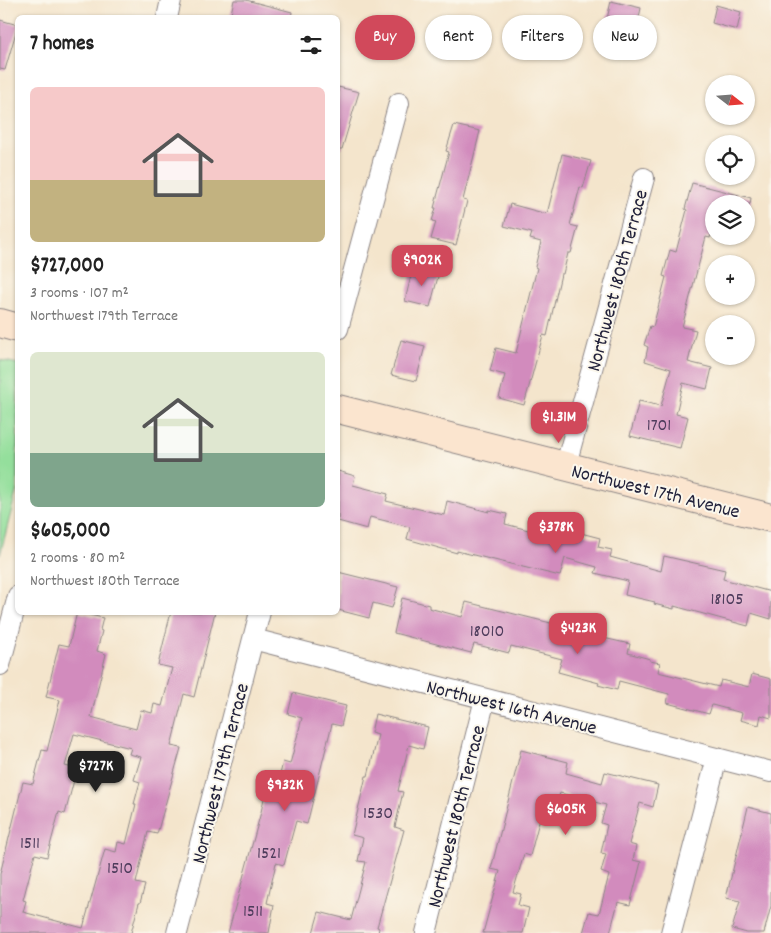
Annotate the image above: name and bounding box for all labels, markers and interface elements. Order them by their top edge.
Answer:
chip: Buy [355,15,415,60]
chip: Rent [425,15,492,60]
chip: Filters [502,15,583,60]
chip: New [593,15,657,60]
text: 7 homes [30,30,94,60]
icon: filters [297,31,325,59]
north arrow [705,75,755,125]
map controls [705,75,755,365]
icon: home [133,120,223,210]
button: locate [705,135,755,185]
street label: Northwest 180th Terrace [581,187,657,375]
button: layers [705,195,755,245]
pin: $902K [387,244,457,287]
text: $902K [403,249,441,272]
text: $727,000 [30,252,104,282]
button: + [705,255,755,305]
text: 3 rooms · 107 m² [30,282,129,305]
text: Northwest 179th Terrace [30,305,178,328]
button: − [705,315,755,365]
icon: home [133,385,223,475]
pin: $1.31M [518,402,600,444]
text: $1.31M [542,406,576,429]
house number: 1701 [647,414,671,439]
street label: Northwest 17th Avenue [568,458,743,527]
pin: $378K [521,512,591,554]
text: $378K [538,516,574,539]
text: $605,000 [30,517,110,547]
text: 2 rooms · 80 m² [30,547,125,570]
text: Northwest 180th Terrace [30,570,180,593]
house number: 18105 [710,588,744,613]
pin: $423K [543,612,613,655]
text: $423K [560,617,596,640]
house number: 18010 [470,620,504,645]
street label: Northwest 16th Avenue [423,674,600,744]
street label: Northwest 179th Terrace [186,680,258,867]
street label: Northwest 180th Terrace [422,722,494,911]
pin: $727K [61,750,131,793]
text: $727K [79,755,113,778]
pin: $932K [250,770,320,812]
text: $932K [267,774,303,797]
pin: $605K [531,794,601,836]
text: $605K [546,798,586,821]
house number: 1530 [363,802,393,827]
house number: 1511 [20,832,40,857]
house number: 1521 [257,842,281,867]
house number: 1510 [107,857,133,882]
house number: 1511 [243,900,263,925]

